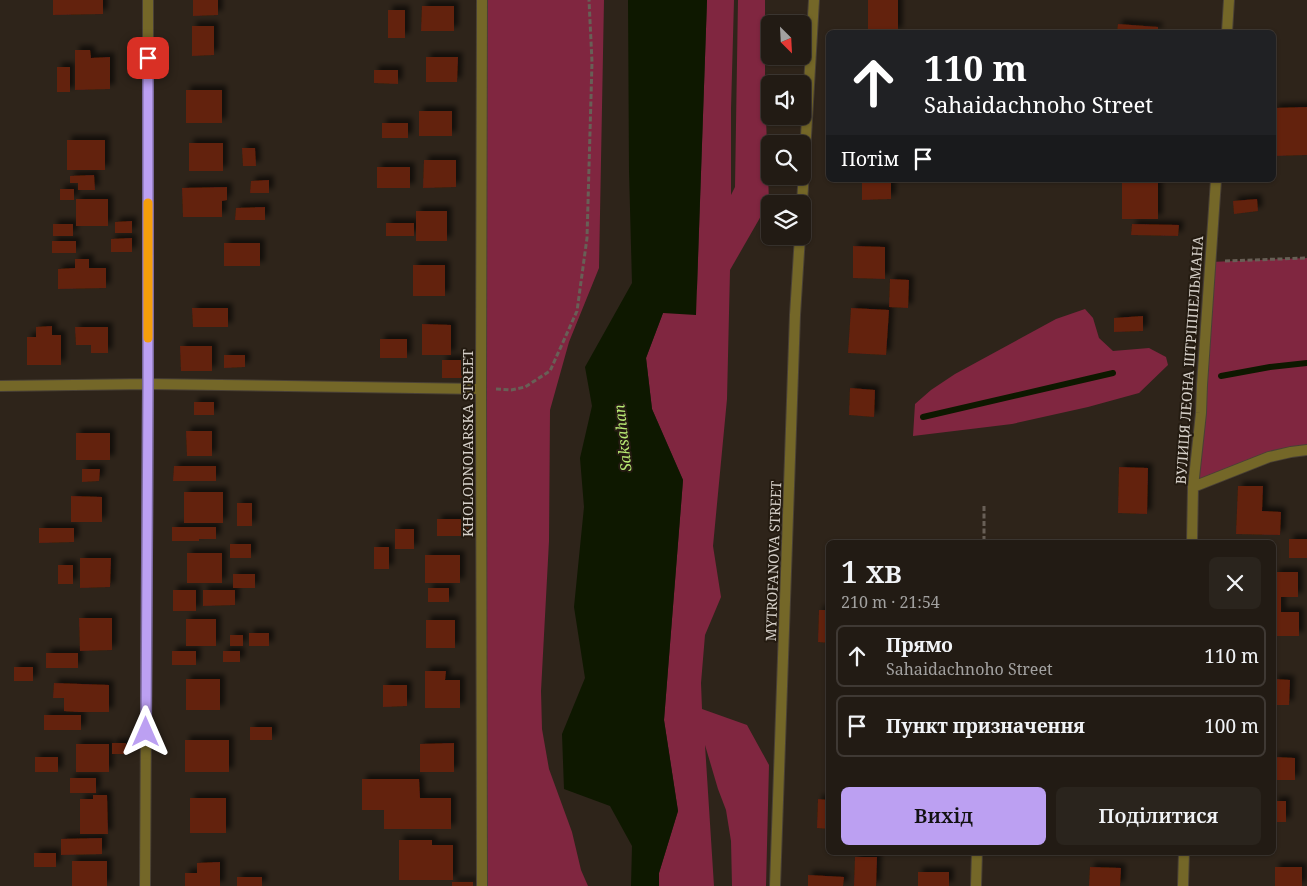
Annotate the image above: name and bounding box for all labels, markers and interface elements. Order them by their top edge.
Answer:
north arrow [761,15,811,65]
map controls [761,15,811,245]
pin [127,37,169,79]
icon: arrive [134,44,162,72]
text: 110 m [924,44,1027,91]
icon: ahead [841,50,906,115]
button: sound [761,75,811,125]
text: Sahaidachnoho Street [924,89,1153,119]
button: search [761,135,811,185]
icon: arrive [909,145,937,173]
text: Потім [841,146,899,172]
button: layers [761,195,811,245]
street label: ВУЛИЦЯ ЛЕОНА ШТРІППЕЛЬМАНА [1171,235,1207,485]
street label: KHOLODNOIARSKA STREET [458,349,477,537]
water label: Saksahan [609,403,635,473]
street label: MYTROFANOVA STREET [761,480,785,642]
text: 1 хв [841,551,902,592]
button: close [1209,557,1261,609]
text: 210 m · 21:54 [841,591,940,613]
text: Прямо [886,632,953,658]
icon: ahead [843,642,871,670]
text: 110 m [1204,643,1259,669]
text: Sahaidachnoho Street [886,658,1053,680]
position arrow [119,705,171,757]
icon: arrive [843,712,871,740]
text: Пункт призначення [886,713,1085,739]
text: 100 m [1204,713,1259,739]
button: Вихід [841,787,1046,845]
button: Поділитися [1056,787,1261,845]

